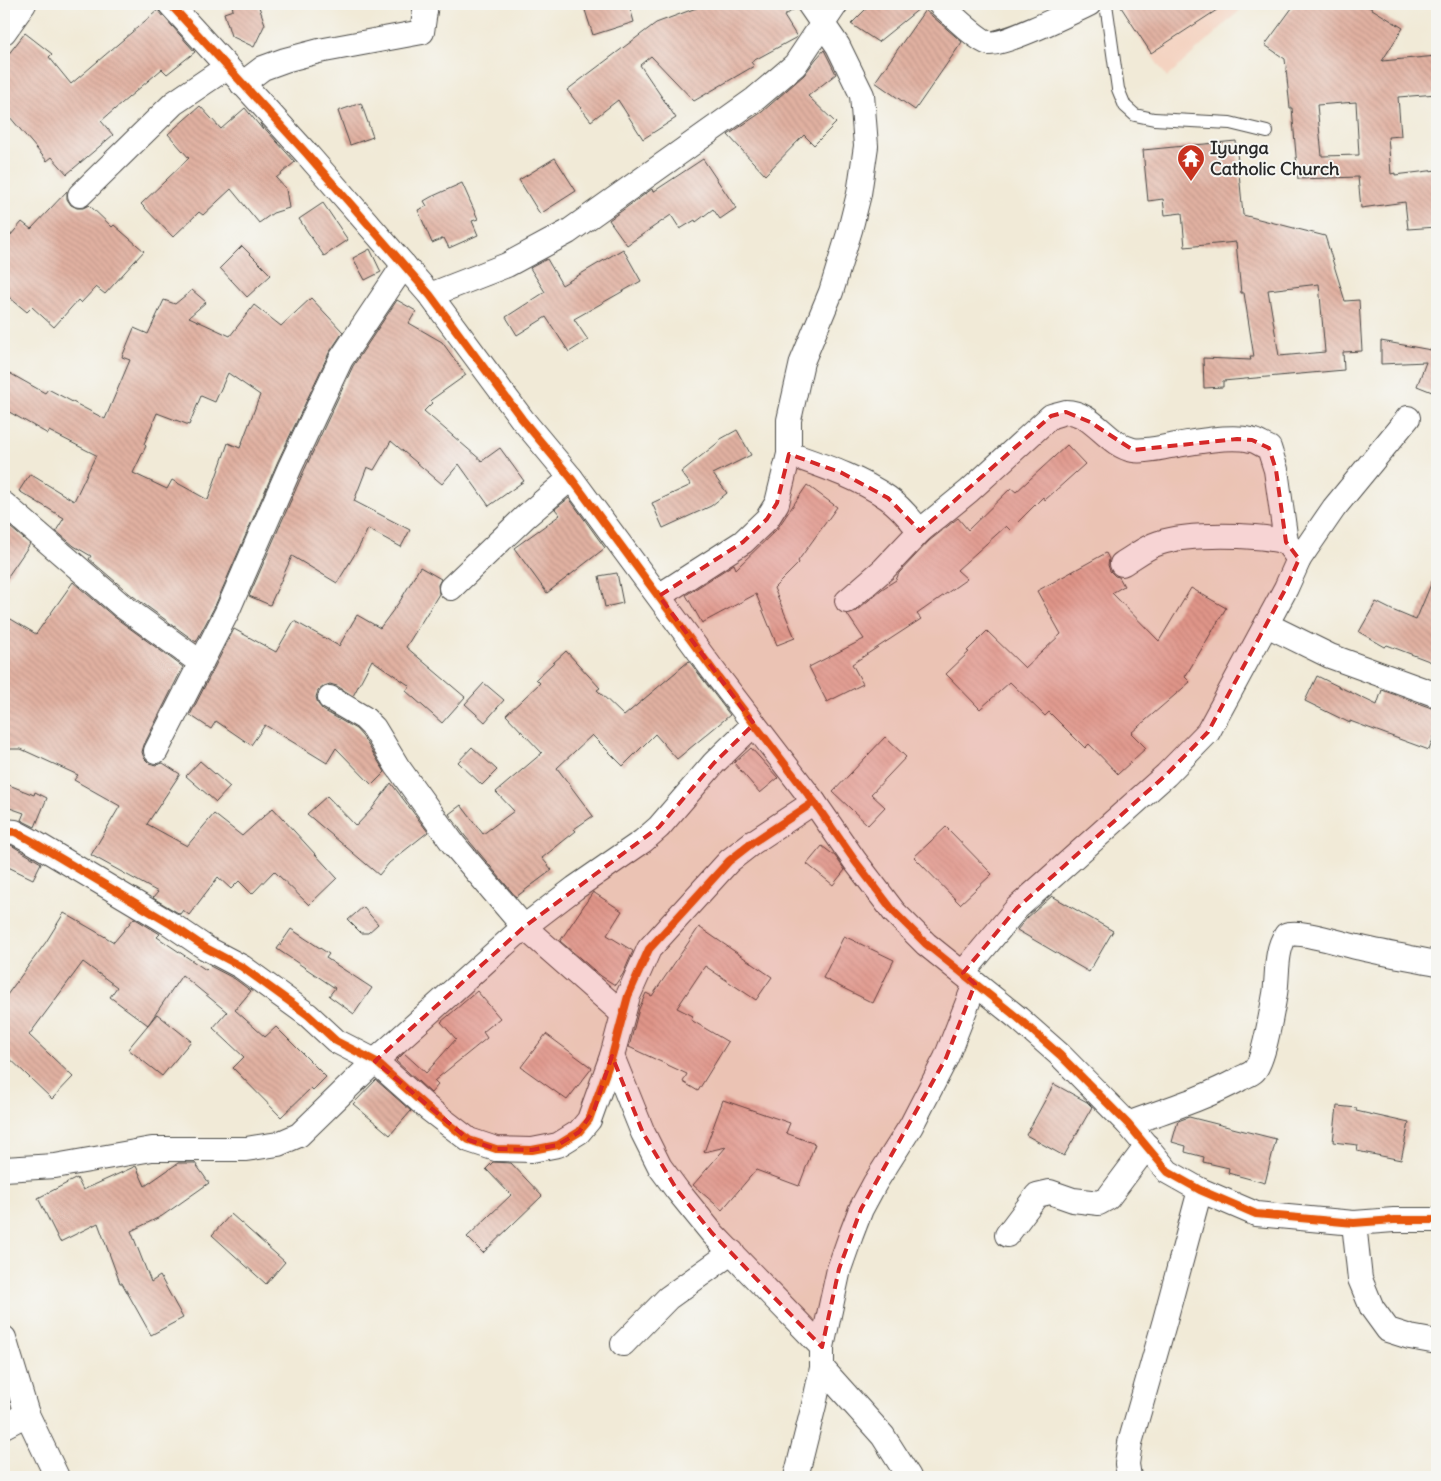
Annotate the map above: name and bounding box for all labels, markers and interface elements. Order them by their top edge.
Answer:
place label: Iyunga Catholic Church [1210,136,1340,180]
temple icon: Iyunga Catholic Church [1176,143,1206,182]

